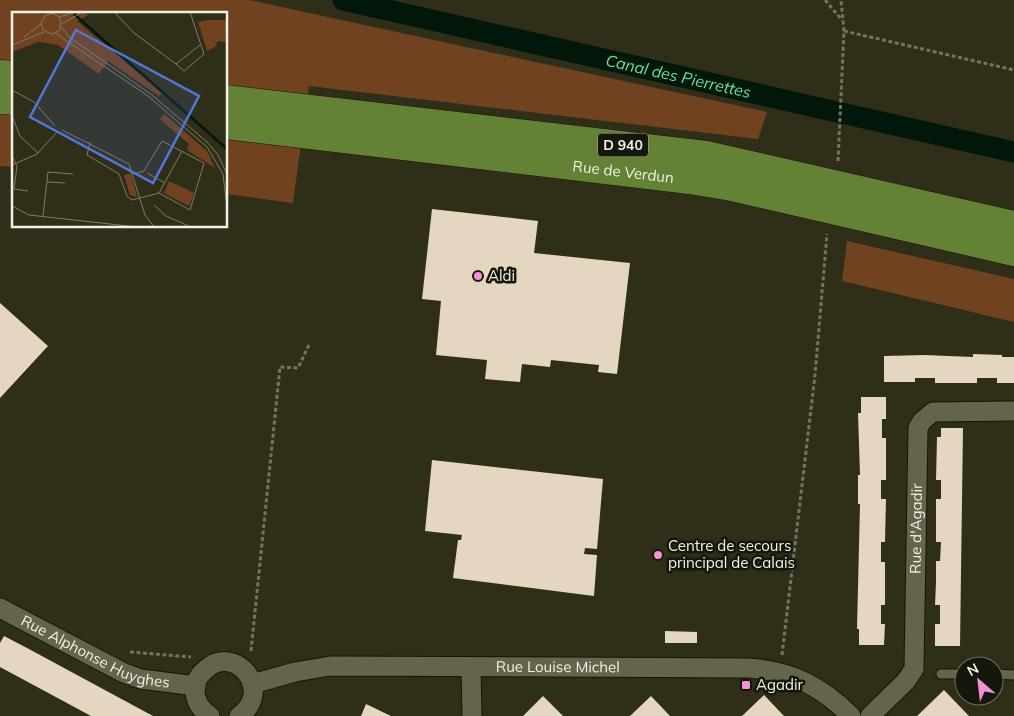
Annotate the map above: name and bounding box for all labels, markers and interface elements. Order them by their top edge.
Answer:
inset map [12,12,228,228]
water label: Canal des Pierrettes [604,50,753,102]
road number: D 940 [598,134,648,156]
street label: Rue de Verdun [572,156,675,187]
place label: Aldi [488,266,515,285]
marker: Aldi [472,270,484,282]
street label: Rue d'Agadir [906,483,926,574]
place label: Centre de secours principal de Calais [668,536,795,572]
marker: Centre de secours principal de Calais [652,549,664,561]
street label: Rue Alphonse Huyghes [18,611,171,692]
north arrow [954,656,1004,706]
street label: Rue Louise Michel [496,657,620,676]
text: N [964,659,982,680]
place label: Agadir [756,675,804,694]
marker: Agadir [740,679,752,691]

